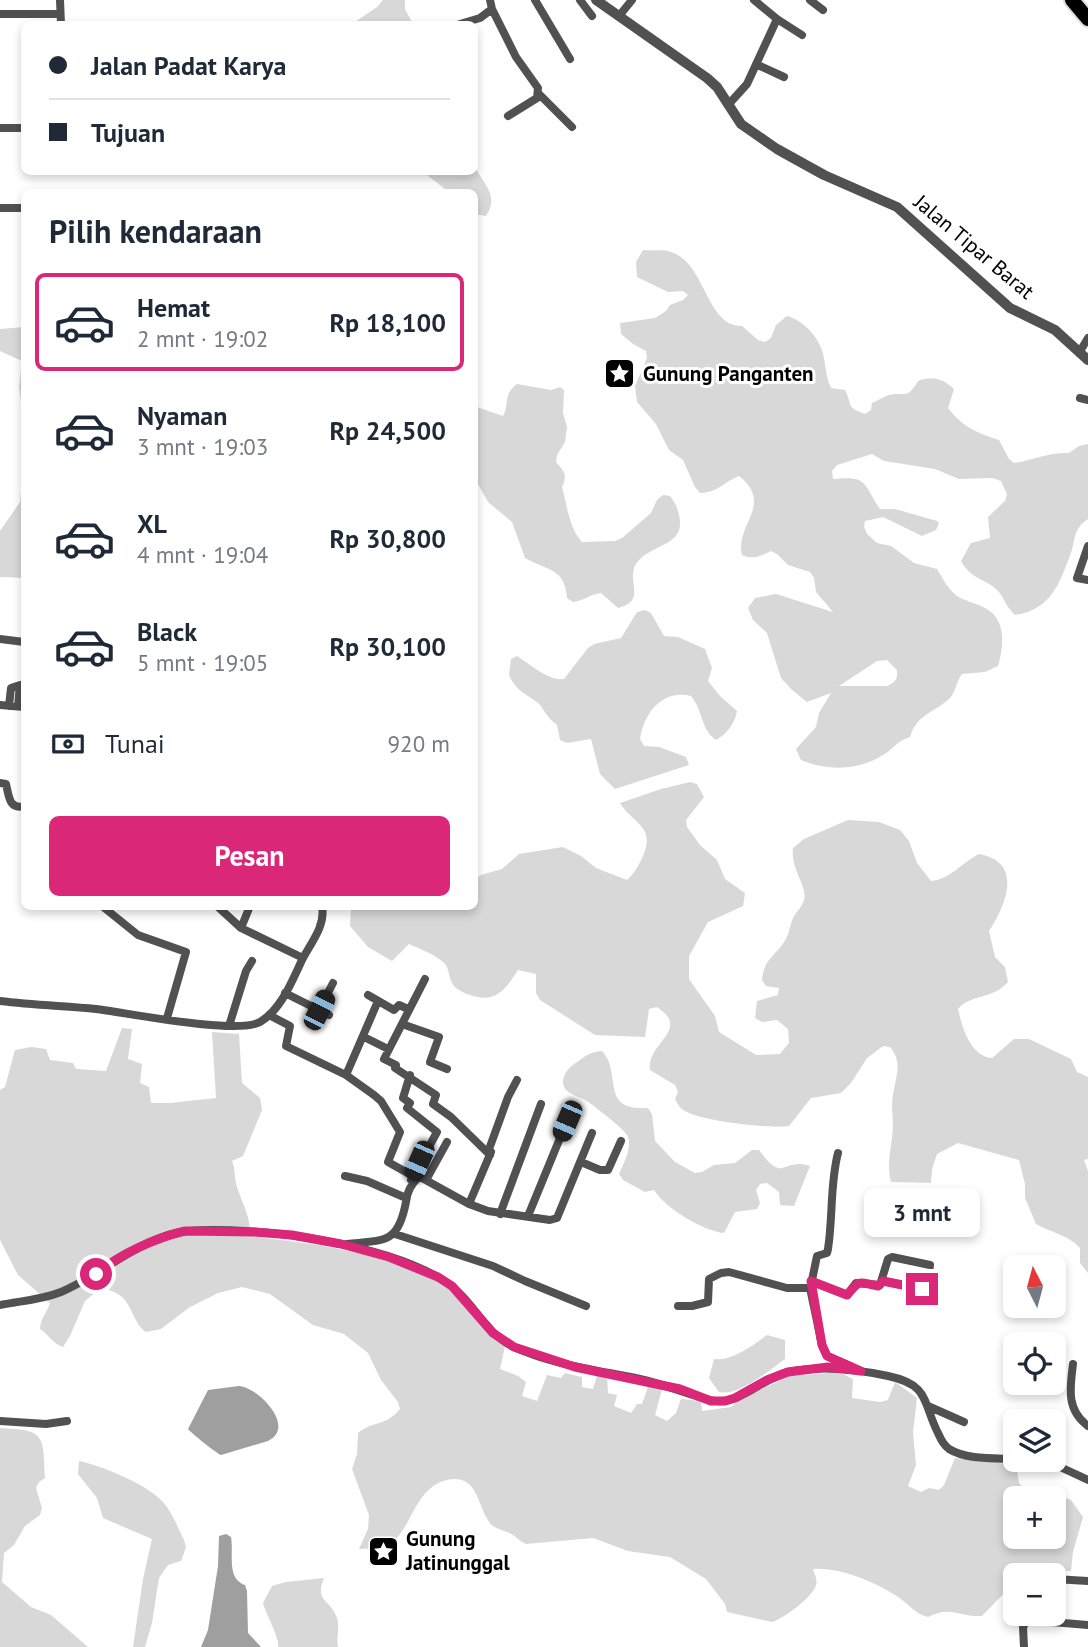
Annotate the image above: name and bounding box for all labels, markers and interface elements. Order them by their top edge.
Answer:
text: Jalan Padat Karya [91,49,286,82]
text: Tujuan [91,116,165,149]
street label: Jalan Tipar Barat [908,188,1040,305]
text: Pilih kendaraan [49,210,262,252]
icon: car [53,291,116,354]
text: Hemat [137,291,210,324]
text: Rp 18,100 [329,306,446,339]
text: 2 mnt · 19:02 [137,324,268,353]
place icon: Gunung Panganten [603,357,637,391]
place label: Gunung Panganten [643,360,814,387]
icon: car [53,399,116,462]
text: Nyaman [137,399,227,432]
text: Rp 24,500 [329,414,446,447]
text: 3 mnt · 19:03 [137,432,268,461]
icon: car [53,507,116,570]
text: XL [137,507,167,540]
text: Rp 30,800 [329,522,446,555]
text: 4 mnt · 19:04 [137,540,268,569]
icon: car [53,615,116,678]
text: Black [137,615,197,648]
text: Rp 30,100 [329,630,446,663]
text: 5 mnt · 19:05 [137,648,268,677]
icon: cash [49,725,87,763]
text: Tunai [105,727,165,760]
text: 920 m [388,729,450,758]
button: Pesan [49,816,450,896]
car [301,987,338,1033]
car [550,1098,585,1144]
car [401,1138,438,1184]
callout: 3 mnt [864,1188,980,1236]
text: 3 mnt [893,1198,951,1227]
north arrow [1003,1255,1066,1318]
map controls [1003,1255,1066,1626]
route start [80,1258,112,1290]
route end [906,1273,938,1305]
button: locate [1003,1332,1066,1395]
button: layers [1003,1409,1066,1472]
button: + [1003,1486,1066,1549]
place label: Gunung Jatinunggal [405,1525,511,1576]
place icon: Gunung Jatinunggal [366,1534,400,1568]
button: − [1003,1563,1066,1626]

